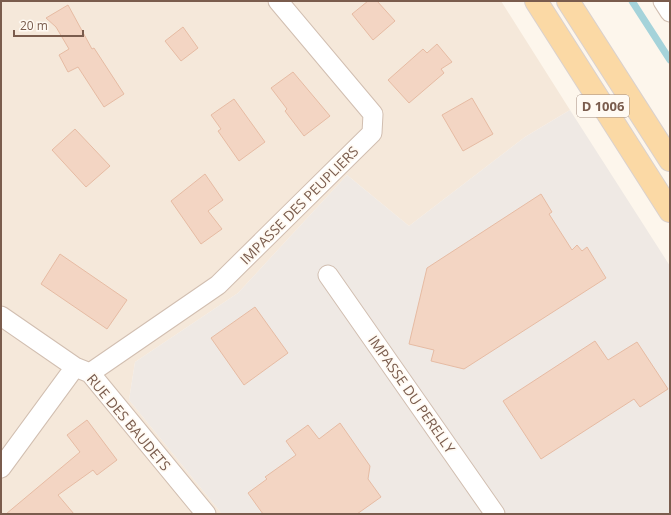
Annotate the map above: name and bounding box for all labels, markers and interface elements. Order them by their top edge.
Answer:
scale bar [14,12,83,38]
text: 20 m [20,17,48,34]
road number: D 1006 [577,95,629,117]
street label: IMPASSE DES PEUPLIERS [236,142,362,268]
street label: IMPASSE DU PERELLY [364,331,460,457]
street label: RUE DES BAUDETS [83,370,175,474]

